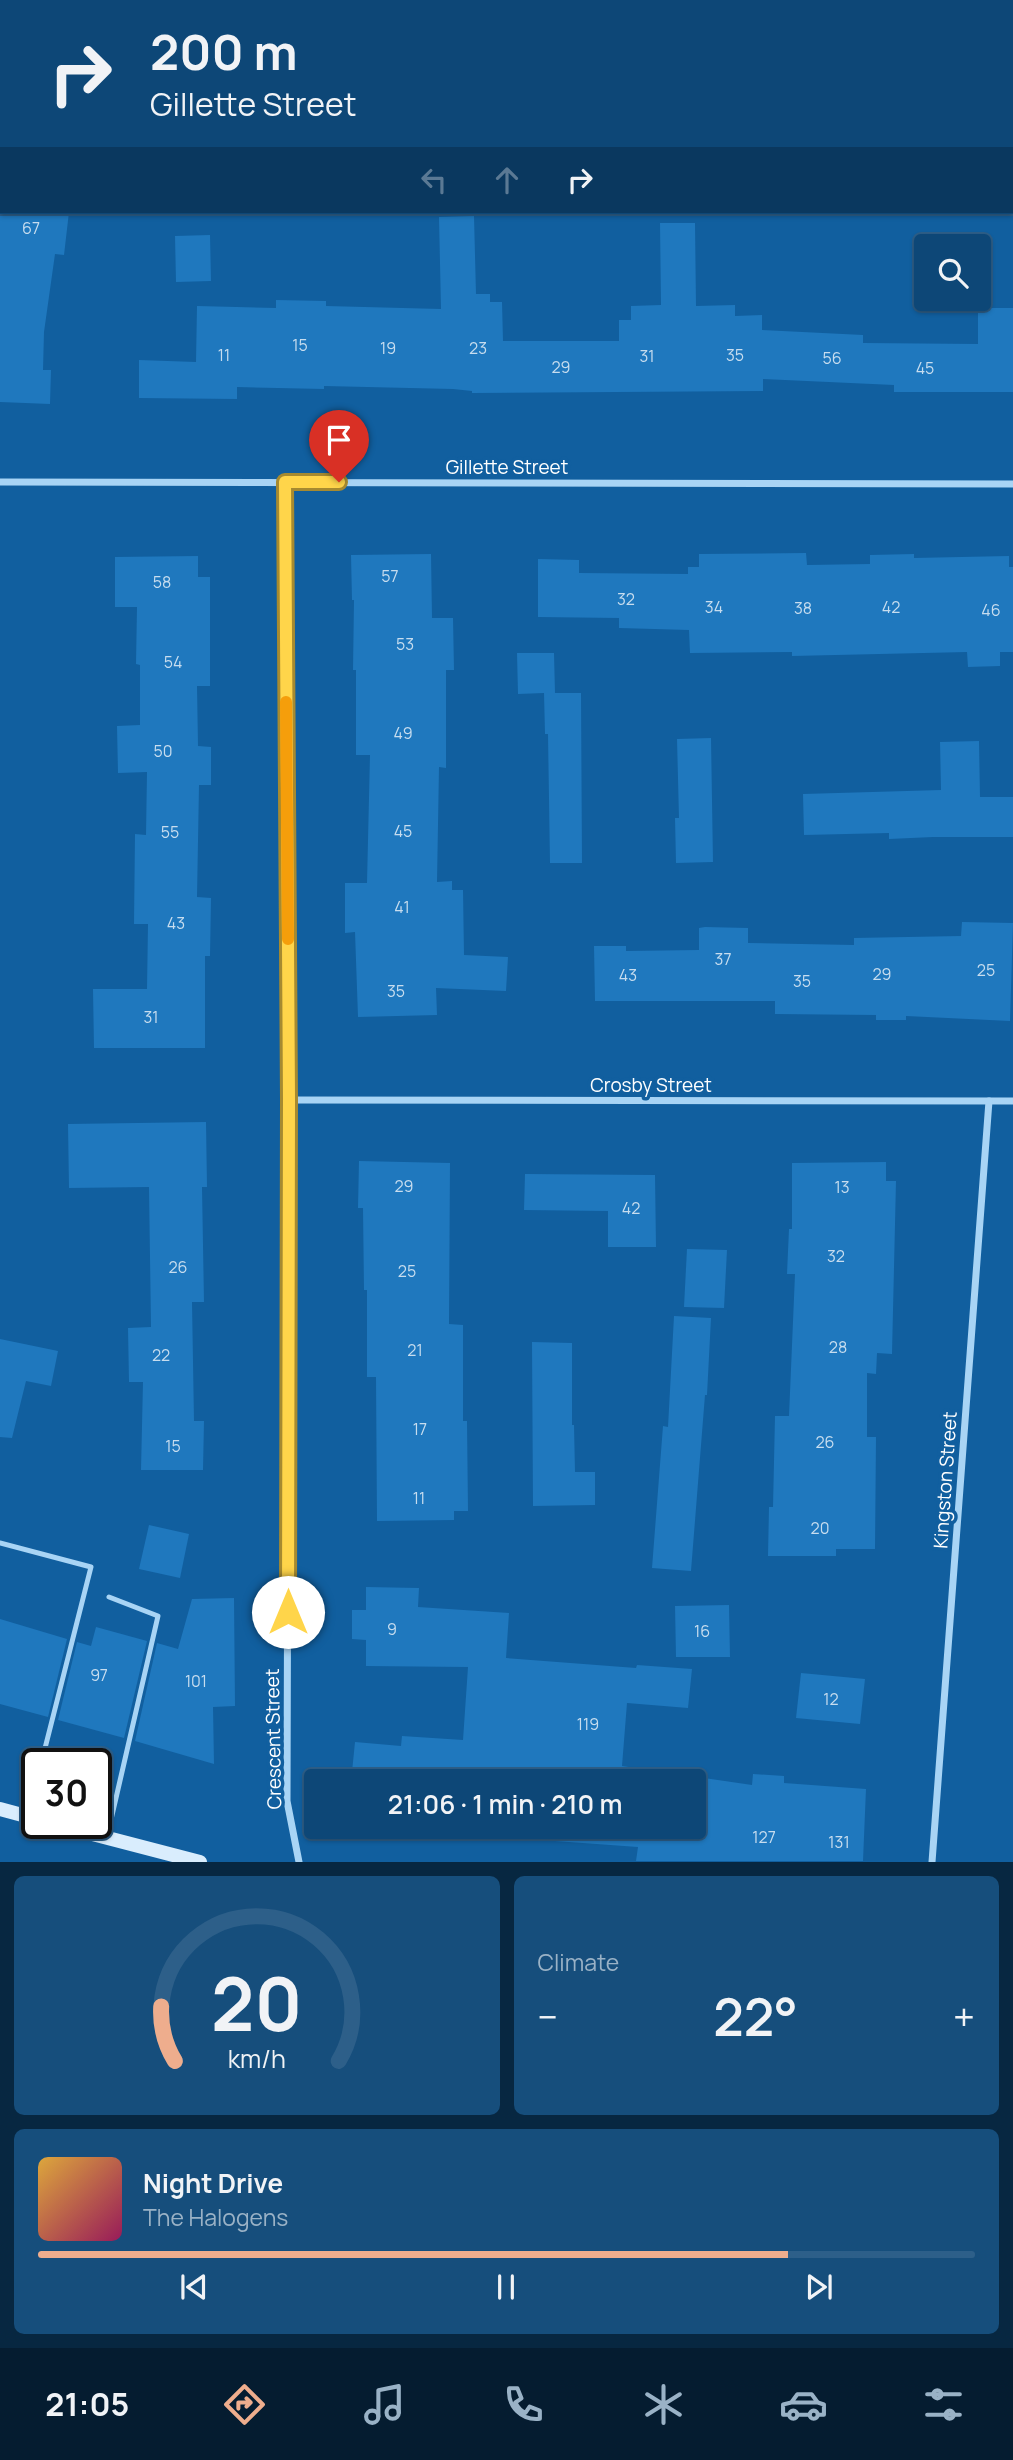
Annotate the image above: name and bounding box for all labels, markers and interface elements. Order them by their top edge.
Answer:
text: 200 m [150,18,298,85]
icon: right [35,28,126,119]
text: Gillette Street [150,82,357,126]
icon: left [415,161,453,199]
icon: ahead [488,161,526,199]
icon: right [561,161,599,199]
house number: 67 [22,217,40,239]
map controls [914,234,991,311]
button: search [914,234,991,311]
house number: 15 [292,334,308,356]
house number: 19 [380,337,396,359]
house number: 23 [469,337,487,359]
house number: 11 [218,344,230,366]
house number: 35 [726,344,744,366]
house number: 31 [639,345,655,367]
house number: 56 [822,347,842,369]
house number: 29 [551,356,571,378]
house number: 45 [916,357,934,379]
pin [309,410,369,482]
icon: arrive [320,421,358,459]
street label: Gillette Street [446,454,568,480]
house number: 57 [381,565,399,587]
house number: 58 [153,571,171,593]
house number: 32 [617,588,635,610]
house number: 34 [705,596,723,618]
house number: 42 [882,596,900,618]
house number: 38 [794,597,812,619]
house number: 46 [981,599,1001,621]
house number: 53 [396,633,414,655]
house number: 54 [164,651,182,673]
house number: 49 [393,722,413,744]
house number: 50 [154,740,173,762]
house number: 45 [394,820,412,842]
house number: 55 [161,821,179,843]
house number: 41 [394,896,410,918]
house number: 43 [167,912,185,934]
house number: 37 [715,948,731,970]
house number: 25 [977,959,995,981]
house number: 29 [872,963,892,985]
house number: 43 [619,964,637,986]
house number: 35 [793,970,811,992]
house number: 35 [387,980,405,1002]
house number: 31 [143,1006,159,1028]
street label: Crosby Street [590,1072,712,1098]
house number: 29 [394,1175,414,1197]
house number: 13 [834,1176,850,1198]
house number: 42 [622,1197,640,1219]
house number: 32 [827,1245,845,1267]
house number: 26 [168,1256,188,1278]
house number: 25 [398,1260,416,1282]
house number: 28 [829,1336,847,1358]
house number: 21 [407,1339,423,1361]
house number: 22 [152,1344,170,1366]
street label: Kingston Street [927,1410,963,1550]
house number: 17 [413,1418,427,1440]
house number: 26 [815,1431,835,1453]
house number: 15 [165,1435,181,1457]
house number: 11 [413,1487,425,1509]
house number: 20 [811,1517,829,1539]
position arrow [251,1575,325,1649]
house number: 9 [387,1618,397,1640]
house number: 16 [694,1620,710,1642]
house number: 97 [90,1664,108,1686]
street label: Crescent Street [259,1668,287,1810]
house number: 101 [185,1670,207,1692]
house number: 12 [823,1688,839,1710]
house number: 119 [577,1713,599,1735]
speed limit sign: 30 [21,1748,112,1839]
text: 21:06 · 1 min · 210 m [388,1786,622,1822]
house number: 127 [752,1826,776,1848]
house number: 131 [828,1831,850,1853]
text: Climate [538,1946,619,1978]
text: 20 [211,1954,302,2054]
text: 22° [713,1981,798,2052]
text: − [538,1990,558,2042]
text: + [953,1990,975,2042]
text: km/h [228,2041,286,2076]
text: Night Drive [143,2165,283,2201]
text: The Halogens [143,2201,288,2233]
icon: previous [175,2268,213,2306]
icon: pause [487,2268,525,2306]
icon: next [800,2268,838,2306]
icon: directions [220,2380,269,2429]
icon: music [360,2380,409,2429]
icon: phone [499,2380,548,2429]
icon: climate [639,2380,688,2429]
icon: car [779,2380,828,2429]
icon: filters [919,2380,968,2429]
text: 21:05 [45,2382,129,2426]

